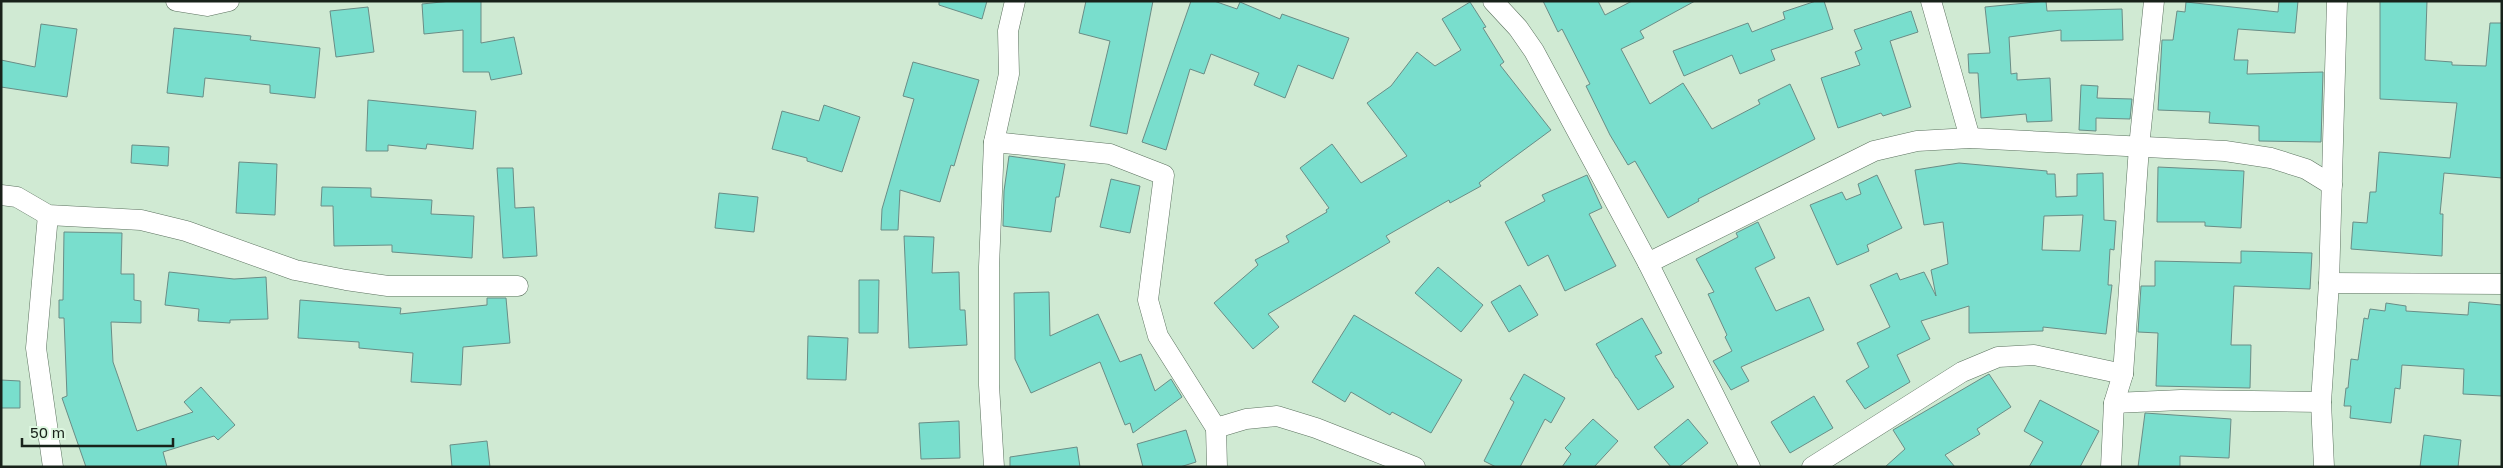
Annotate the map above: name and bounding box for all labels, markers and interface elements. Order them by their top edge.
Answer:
scale bar [22,416,174,448]
text: 50 m [30,423,65,441]

